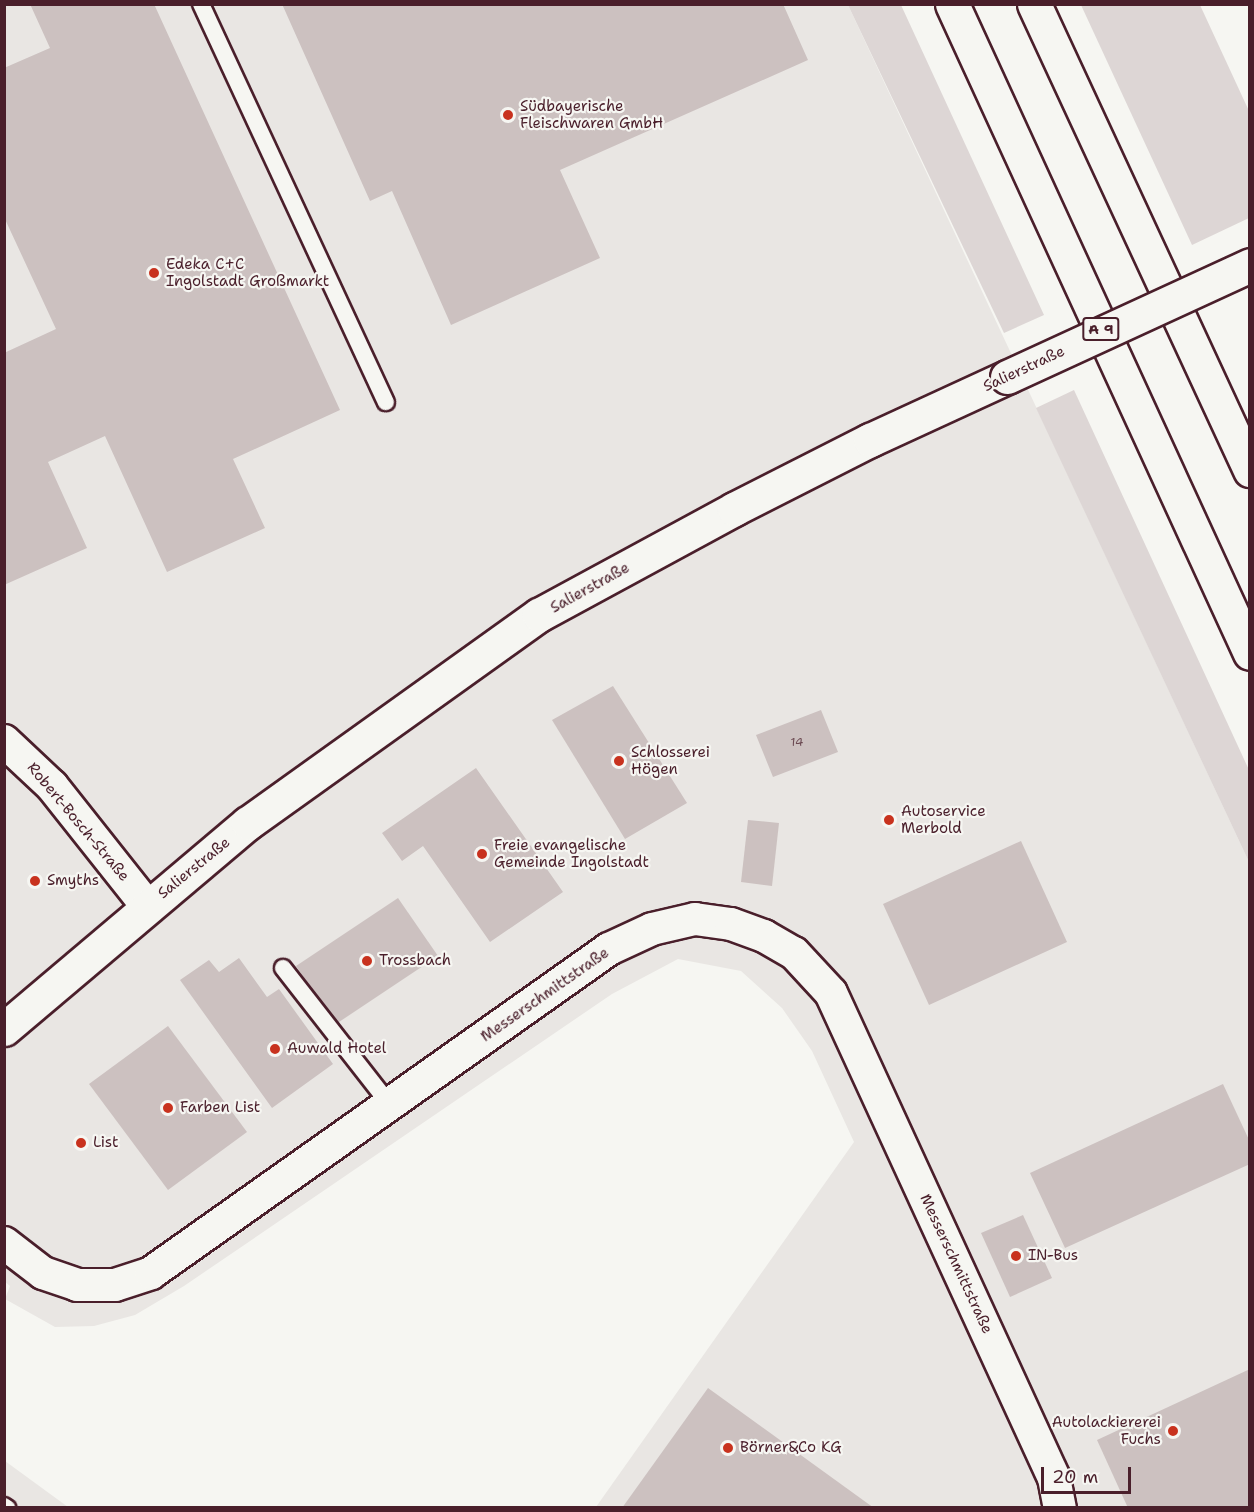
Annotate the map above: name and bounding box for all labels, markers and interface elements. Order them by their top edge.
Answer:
place label: Südbayerische Fleischwaren GmbH [520,97,663,132]
marker: Südbayerische Fleischwaren GmbH [501,108,515,122]
place label: Edeka C+C Ingolstadt Großmarkt [166,255,329,290]
marker: Edeka C+C Ingolstadt Großmarkt [147,266,161,280]
road number: A 9 [1082,318,1120,340]
street label: Salierstraße [980,342,1068,396]
street label: Salierstraße [547,559,633,617]
house number: 14 [791,736,803,750]
place label: Schlosserei Högen [631,743,710,778]
marker: Schlosserei Högen [612,754,626,768]
street label: Robert-Bosch-Straße [23,759,133,885]
place label: Autoservice Merbold [901,802,986,837]
marker: Autoservice Merbold [882,813,896,827]
street label: Salierstraße [154,833,234,903]
place label: Freie evangelische Gemeinde Ingolstadt [494,836,649,871]
marker: Freie evangelische Gemeinde Ingolstadt [475,847,489,861]
place label: Smyths [47,872,99,890]
marker: Smyths [28,874,42,888]
street label: Messerschmittstraße [478,944,612,1046]
place label: Trossbach [379,952,451,970]
marker: Trossbach [360,954,374,968]
place label: Auwald Hotel [287,1040,386,1058]
marker: Auwald Hotel [268,1042,282,1056]
place label: Farben List [180,1099,260,1117]
marker: Farben List [161,1101,175,1115]
place label: List [93,1134,119,1152]
marker: List [74,1136,88,1150]
street label: Messerschmittstraße [916,1191,996,1337]
place label: IN-Bus [1028,1247,1078,1265]
marker: IN-Bus [1009,1249,1023,1263]
place label: Autolackiererei Fuchs [1052,1413,1161,1448]
marker: Autolackiererei Fuchs [1166,1424,1180,1438]
place label: Börner&Co KG [740,1439,842,1457]
marker: Börner&Co KG [721,1441,735,1455]
scale bar [1044,1455,1134,1493]
text: 20 m [1052,1465,1098,1489]

